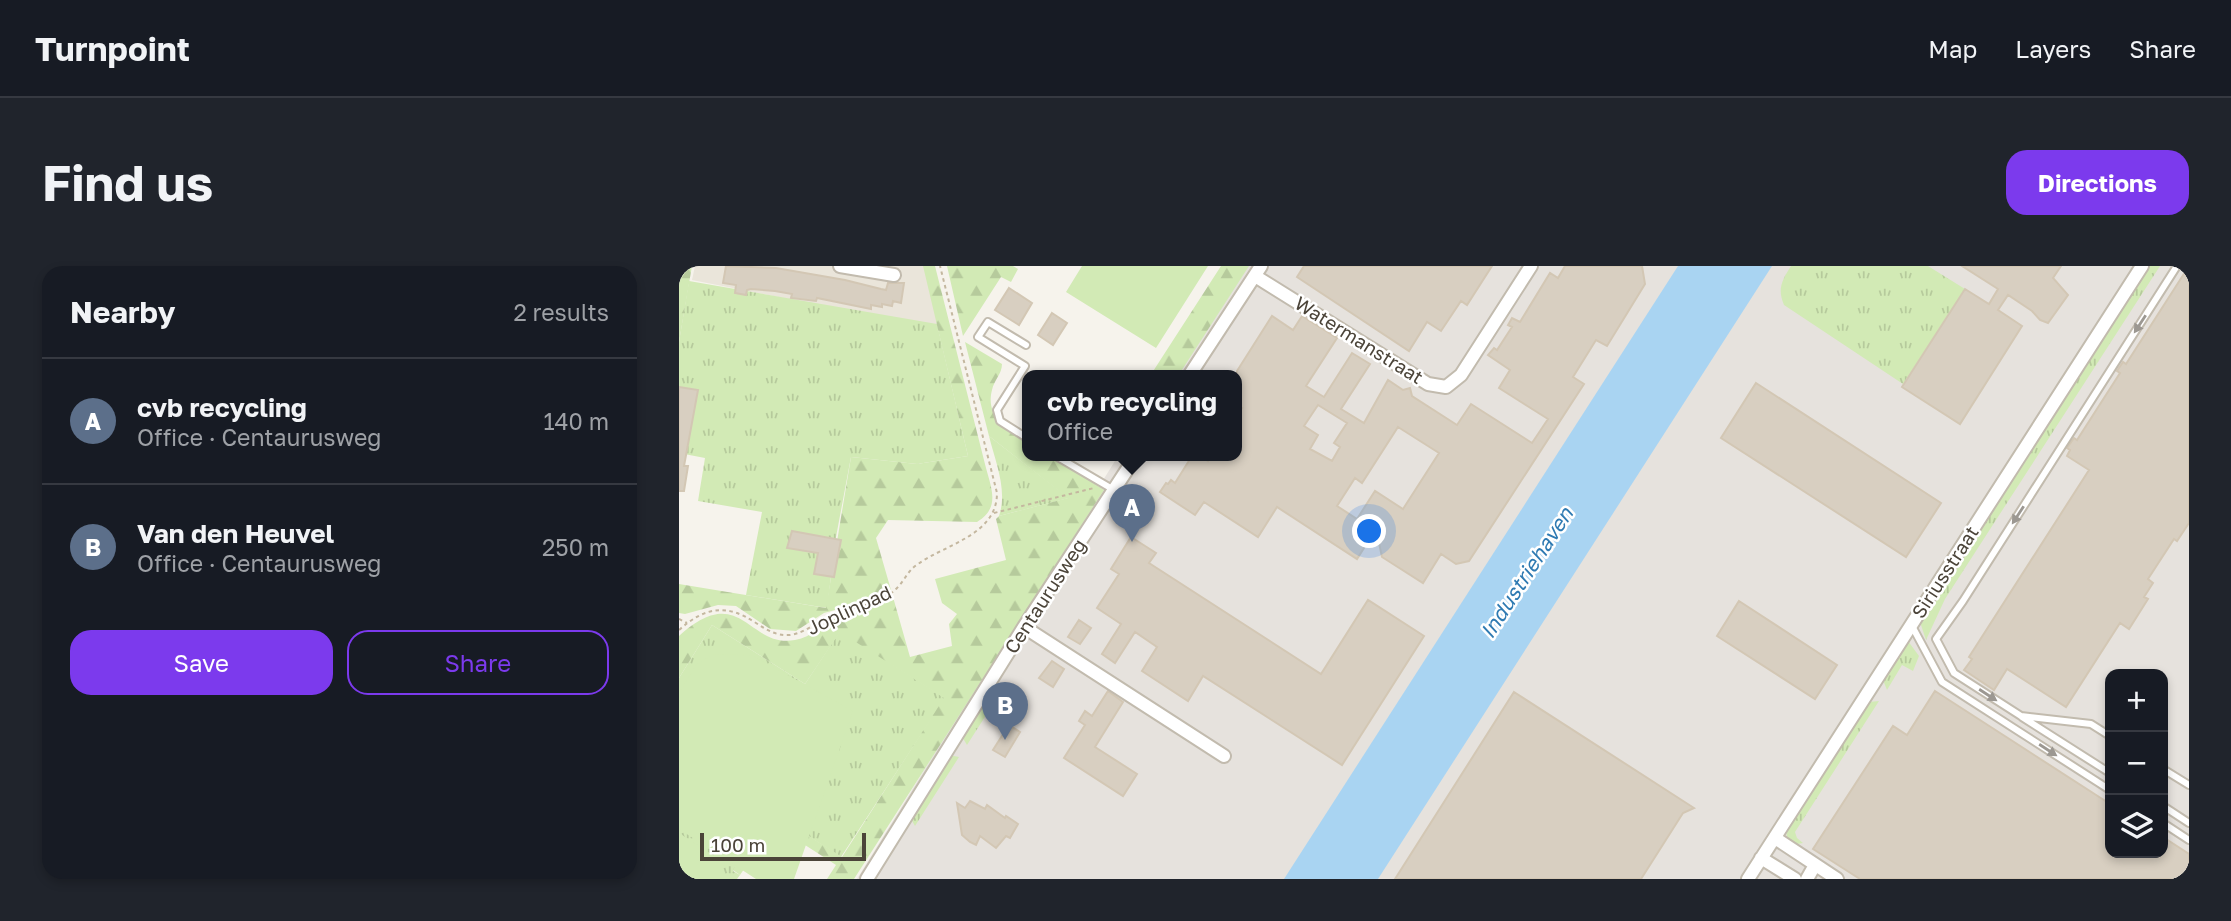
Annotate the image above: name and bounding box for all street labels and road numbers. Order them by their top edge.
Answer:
street label: Watermanstraat [1291,291,1428,388]
street label: Siriusstraat [1906,521,1983,622]
street label: Centaurusweg [999,534,1090,657]
street label: Joplinpad [803,580,895,639]

